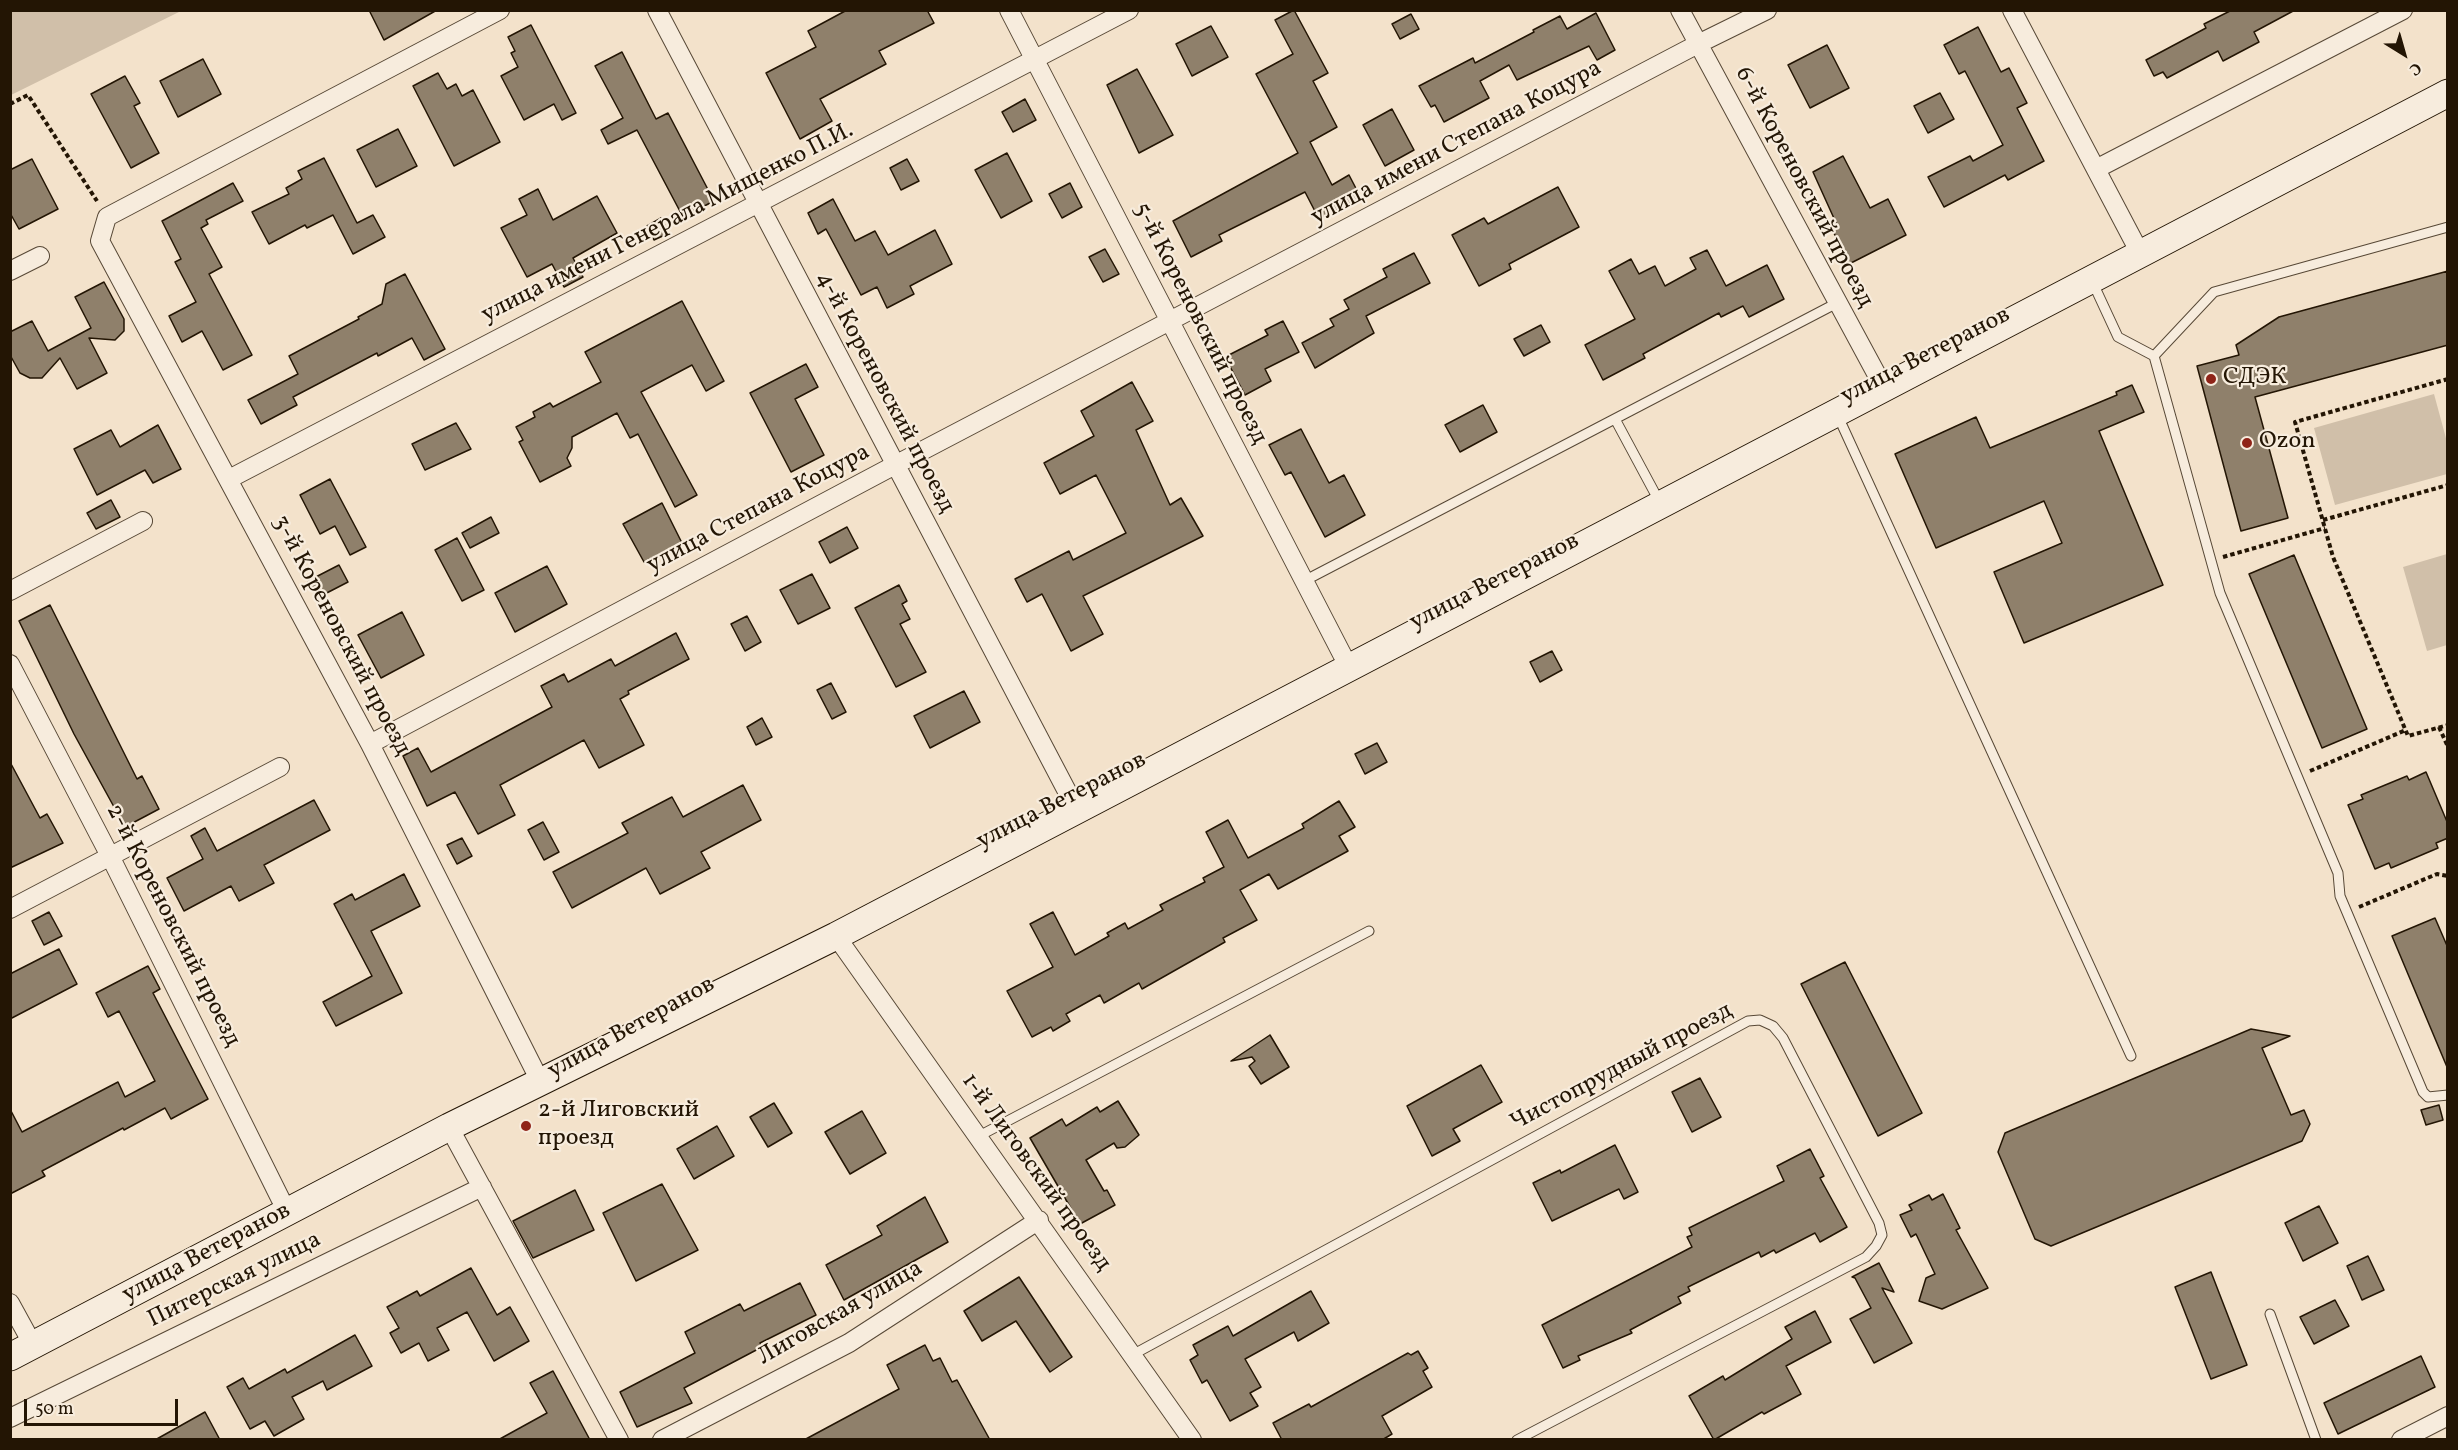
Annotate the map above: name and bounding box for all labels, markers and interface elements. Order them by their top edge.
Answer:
north arrow [2374,24,2434,84]
street label: улица имени Степана Коцура [1307,55,1607,233]
text: С [2404,56,2426,80]
street label: 6-й Кореновский проезд [1727,63,1879,313]
street label: улица имени Генерала Мищенко П.И. [477,117,859,331]
street label: 5-й Кореновский проезд [1126,198,1272,450]
street label: 4-й Кореновский проезд [808,267,960,519]
street label: улица Ветеранов [1836,302,2016,412]
place label: СДЭК [2223,365,2287,393]
marker: СДЭК [2204,372,2218,386]
place label: Ozon [2259,429,2316,457]
marker: Ozon [2240,436,2254,450]
street label: улица Степана Коцура [643,439,875,581]
street label: 3-й Кореновский проезд [264,511,416,761]
street label: улица Ветеранов [1405,528,1585,638]
street label: улица Ветеранов [972,747,1152,857]
street label: 2-й Кореновский проезд [98,800,246,1052]
street label: улица Ветеранов [543,971,721,1087]
street label: Чистопрудный проезд [1506,997,1738,1139]
street label: 1-й Лиговский проезд [954,1068,1116,1278]
place label: 2-й Лиговский проезд [538,1098,699,1154]
marker: 2-й Лиговский проезд [519,1119,533,1133]
street label: улица Ветеранов [118,1198,296,1310]
street label: Питерская улица [144,1227,326,1335]
street label: Лиговская улица [753,1255,929,1373]
scale bar [27,1387,182,1425]
text: 50 m [35,1397,74,1422]

